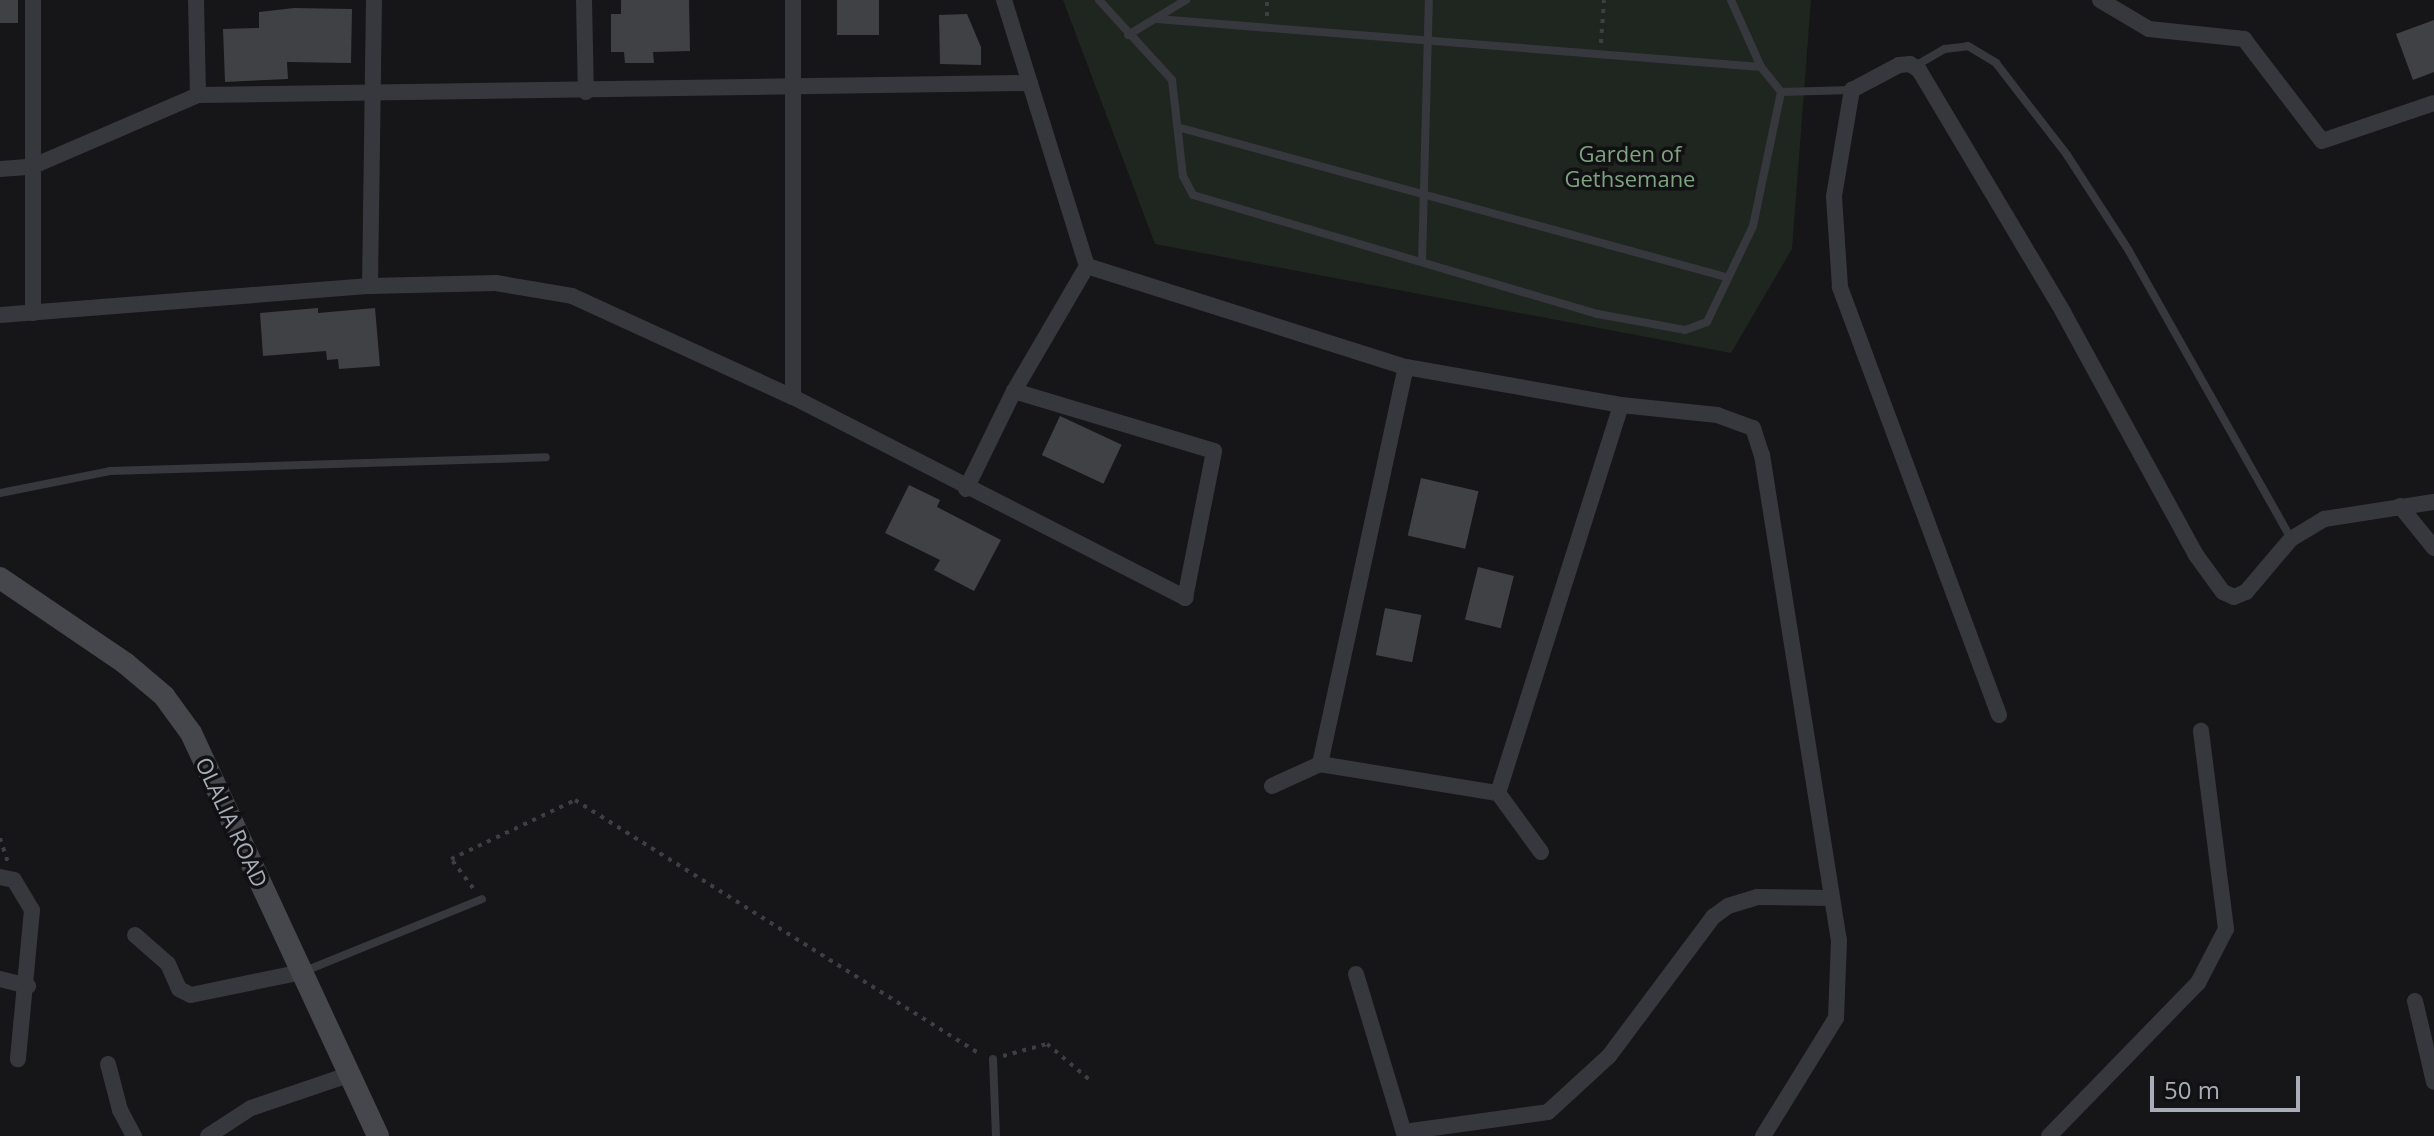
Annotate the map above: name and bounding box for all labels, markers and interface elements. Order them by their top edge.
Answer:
park label: Garden of Gethsemane [1565,140,1695,192]
street label: OLALIA ROAD [190,753,274,891]
scale bar [2154,1060,2304,1110]
text: 50 m [2164,1073,2220,1106]

